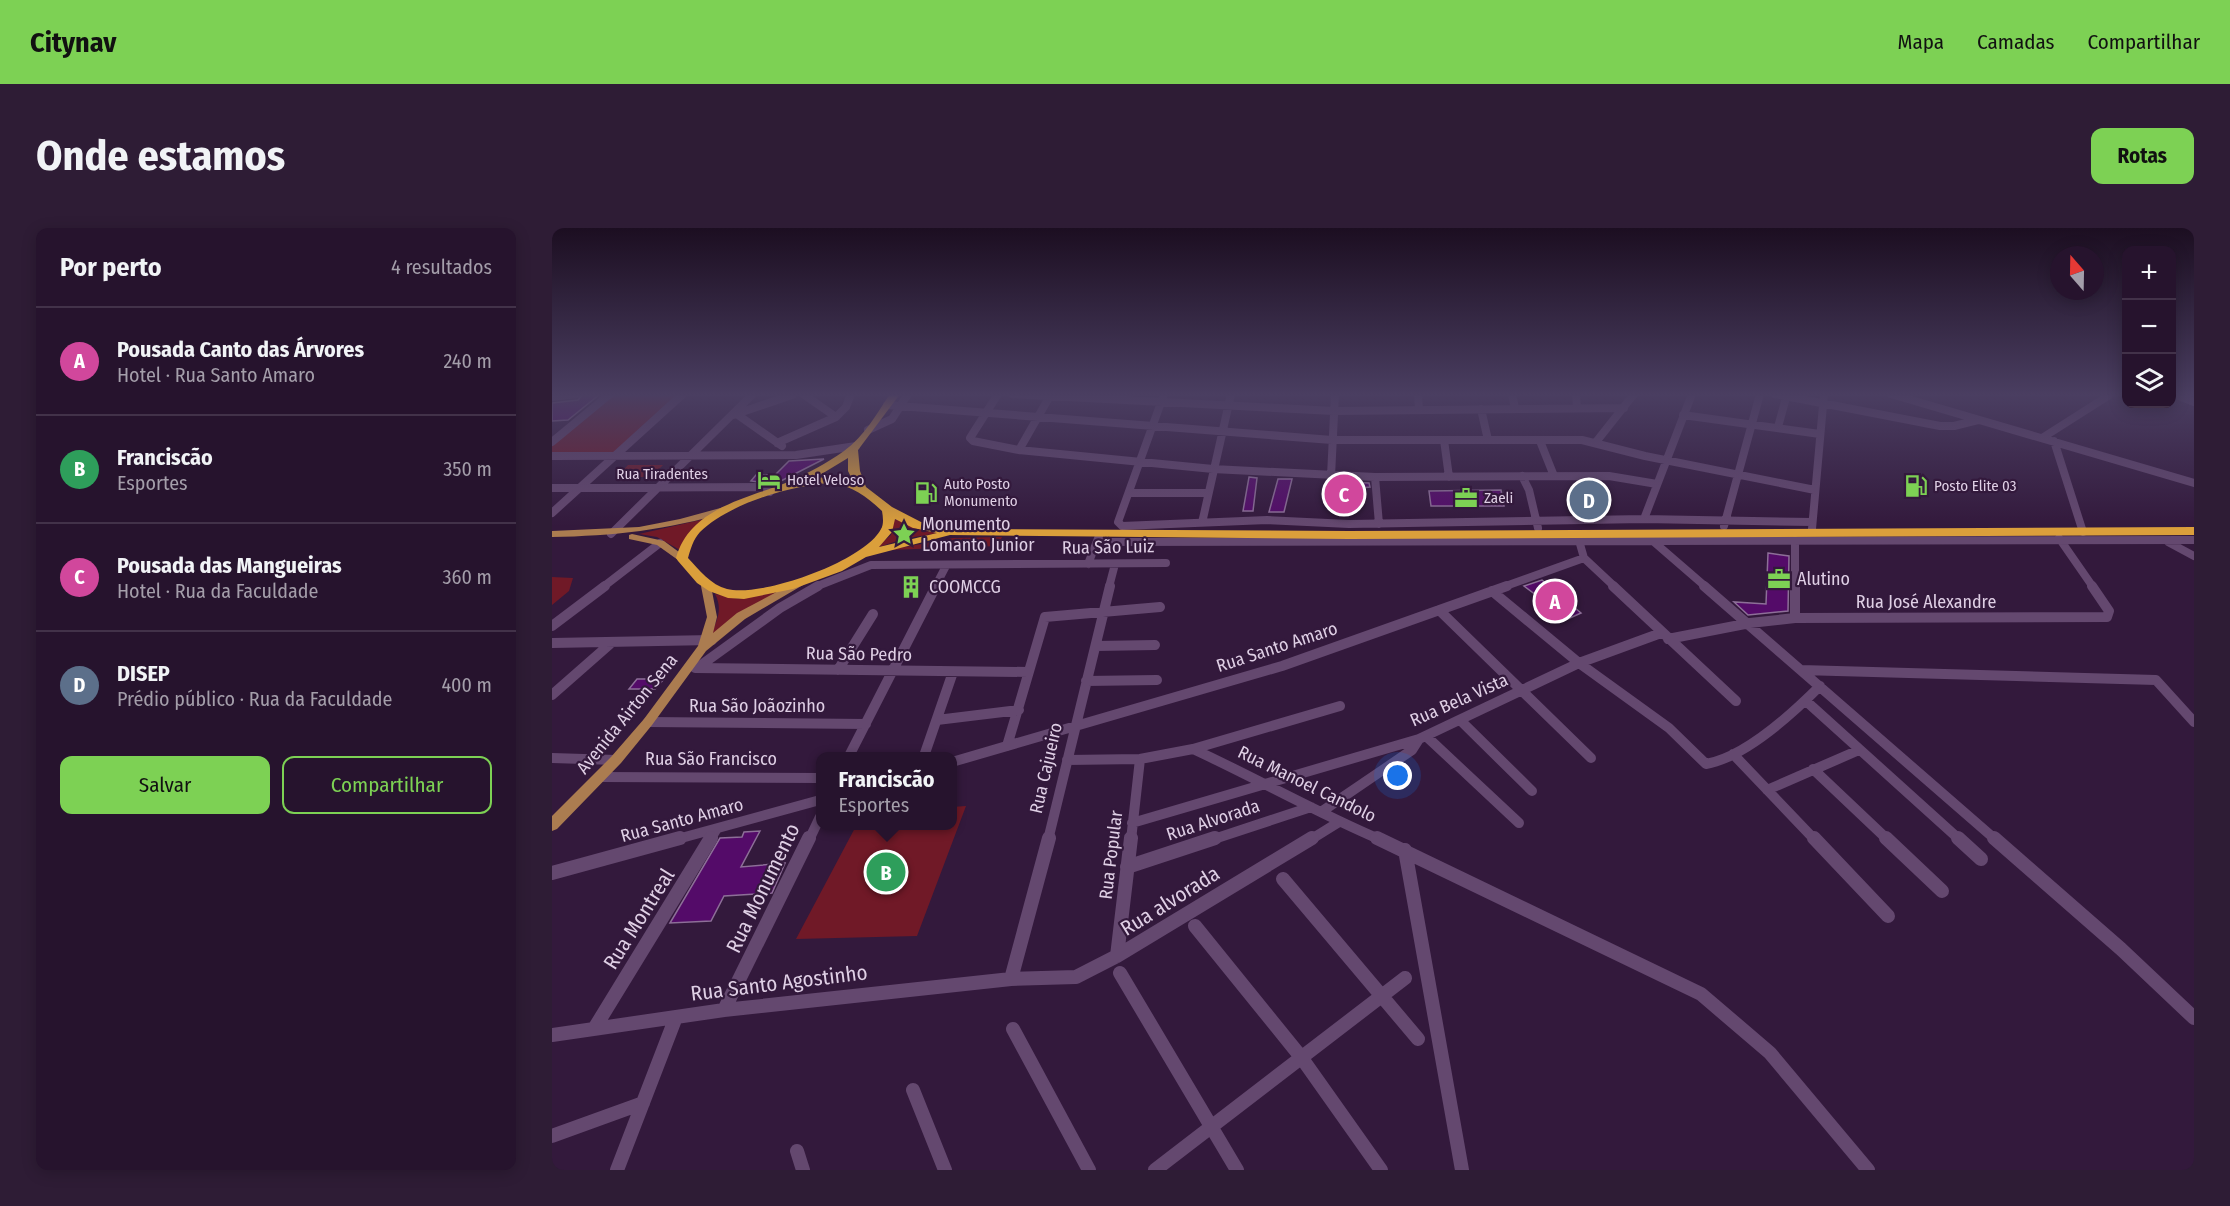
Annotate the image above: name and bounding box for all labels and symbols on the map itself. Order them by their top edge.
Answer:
north arrow [2050,246,2104,300]
street label: Rua Tiradentes [616,465,708,483]
hotel icon: Hotel Veloso [756,467,782,493]
place label: Hotel Veloso [787,471,864,489]
pin: C [1324,472,1364,516]
fuel station icon: Posto Elite 03 [1903,473,1929,499]
place label: Auto Posto Monumento [944,475,1018,510]
place label: Posto Elite 03 [1934,477,2017,495]
pin: D [1570,478,1608,522]
fuel station icon: Auto Posto Monumento [913,480,939,506]
office icon: Zaeli [1453,485,1479,511]
place label: Zaeli [1484,489,1513,507]
place label: Monumento Lomanto Junior [922,513,1035,556]
place icon: Monumento Lomanto Junior [891,521,917,547]
street label: Rua São Luiz [1062,535,1154,559]
office icon: Alutino [1766,566,1792,592]
place label: Alutino [1797,568,1850,590]
building icon: COOMCCG [898,574,924,600]
place label: COOMCCG [929,576,1001,598]
pin: A [1536,578,1574,623]
street label: Rua José Alexandre [1856,591,1996,613]
street label: Rua Santo Amaro [1214,617,1340,677]
street label: Rua São Pedro [806,642,912,666]
street label: Avenida Airton Sena [572,649,682,779]
street label: Rua Bela Vista [1407,669,1511,731]
street label: Rua São Joãozinho [689,695,825,717]
street label: Rua Cajueiro [1025,720,1067,816]
street label: Rua Manoel Candolo [1234,741,1380,827]
street label: Rua São Francisco [645,748,777,770]
your location [1383,761,1412,790]
street label: Rua Santo Amaro [618,793,746,847]
street label: Rua Alvorada [1164,795,1263,845]
street label: Rua Popular [1095,809,1127,901]
street label: Rua Monumento [720,819,806,957]
pin: B [866,850,906,894]
street label: Rua alvorada [1116,860,1224,942]
street label: Rua Montreal [598,863,680,974]
street label: Rua Santo Agostinho [689,959,869,1007]

